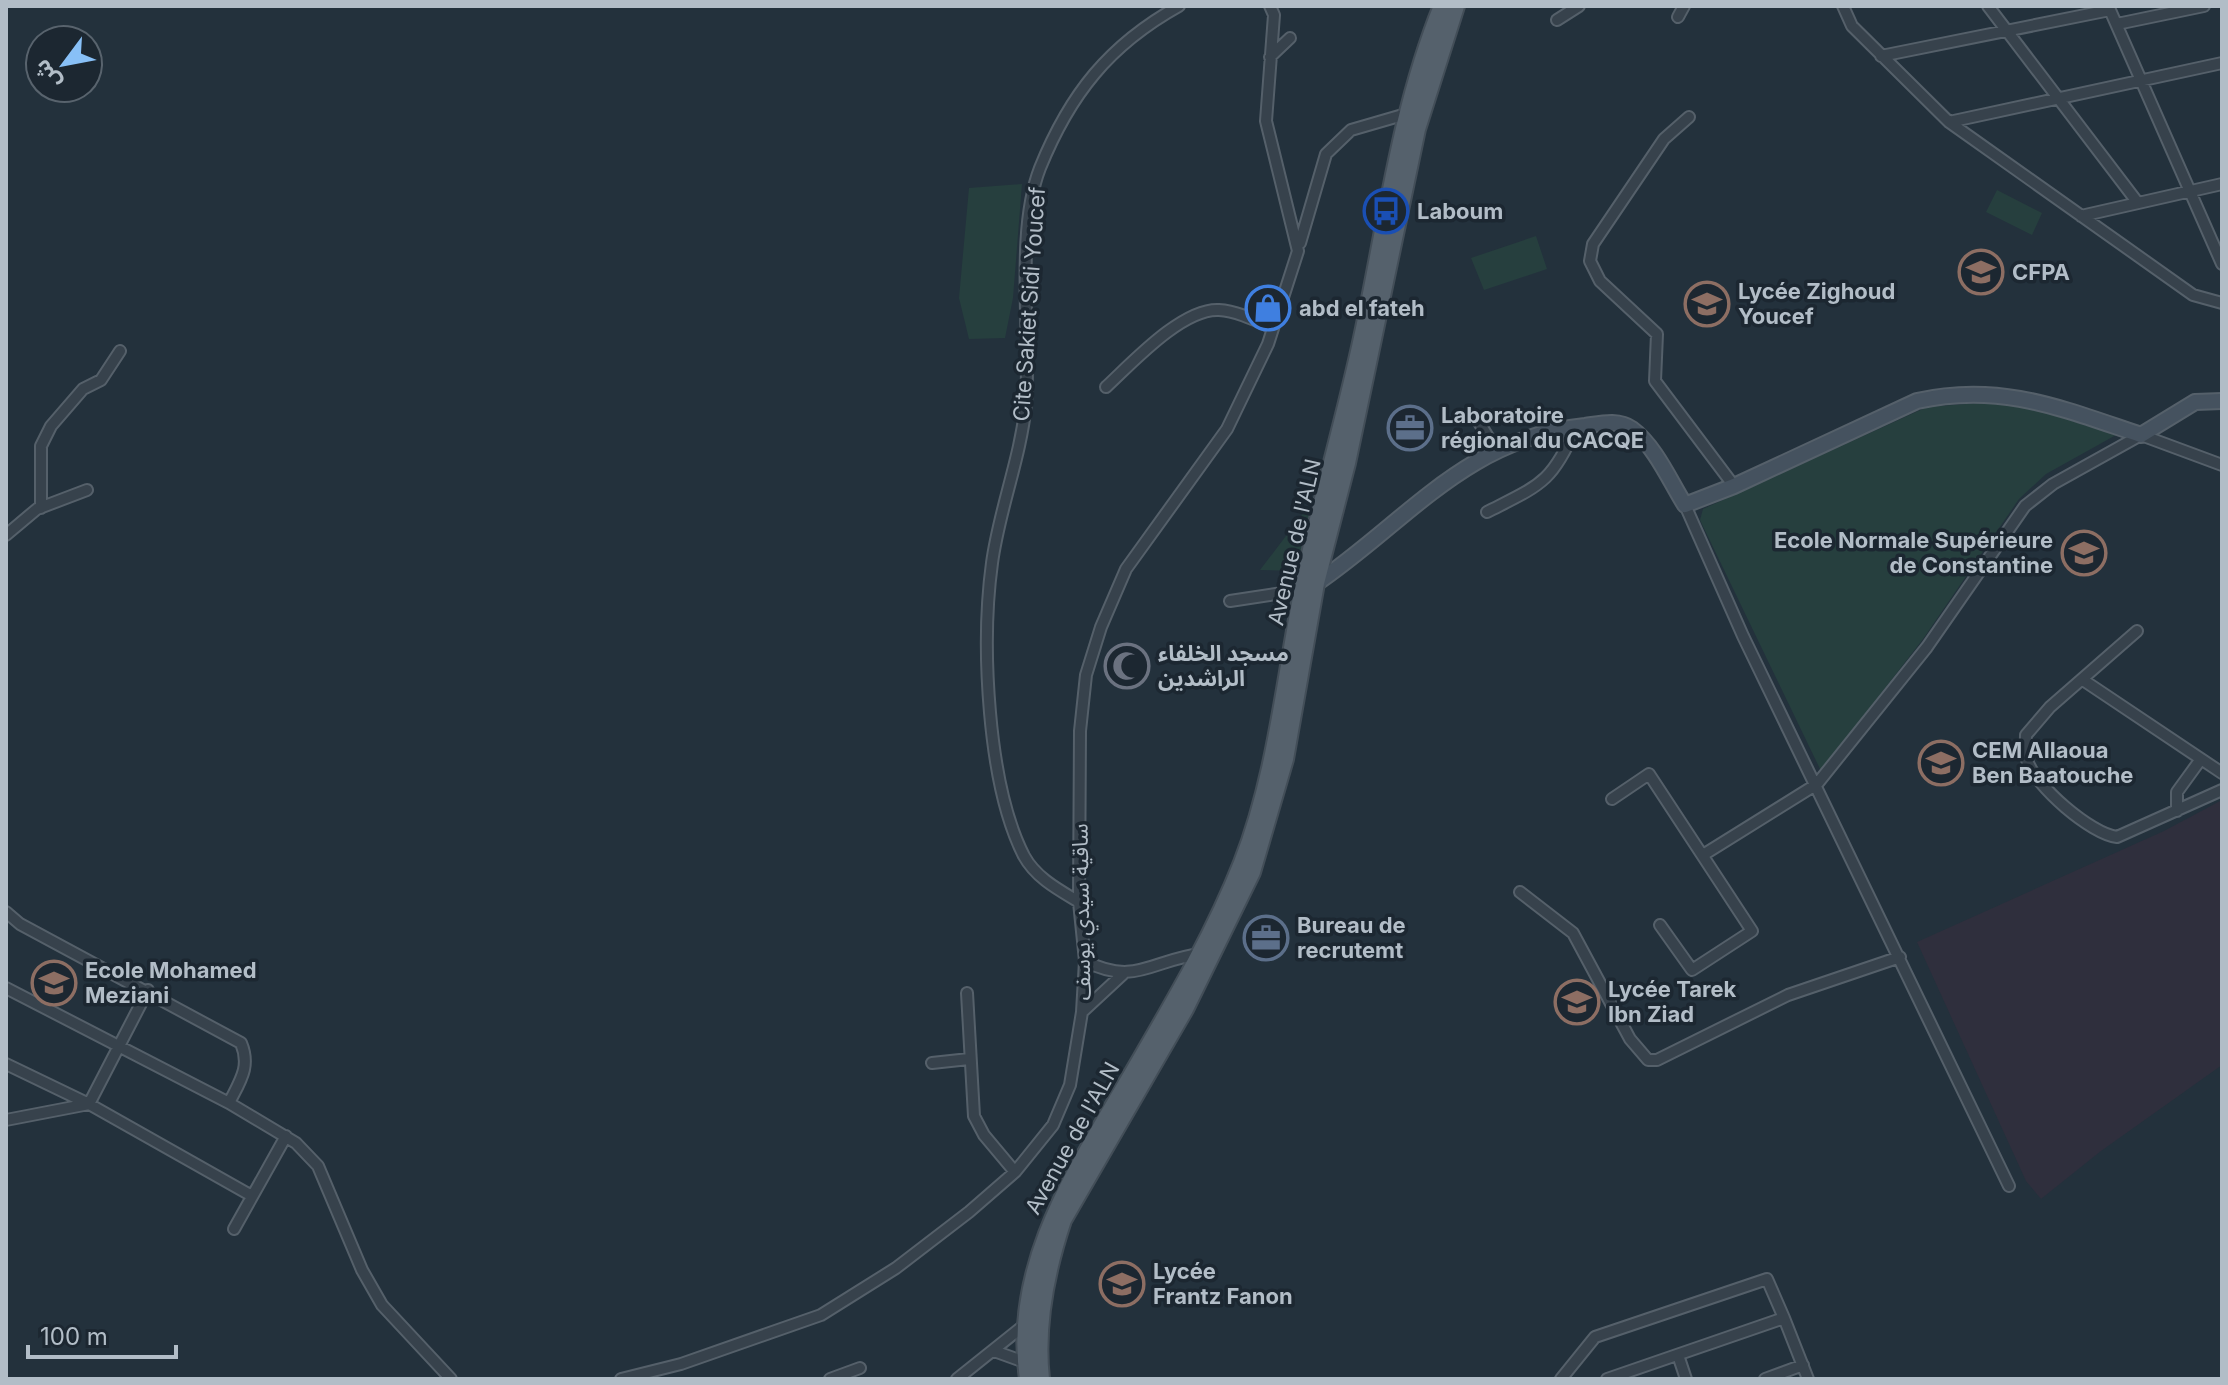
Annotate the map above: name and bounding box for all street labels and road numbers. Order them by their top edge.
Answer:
street label: Cite Sakiet Sidi Youcef [1008,186,1050,422]
street label: Avenue de l'ALN [1262,456,1326,628]
street label: ساقية سيدي يوسف [1066,823,1100,1001]
street label: Avenue de l'ALN [1019,1057,1125,1219]

